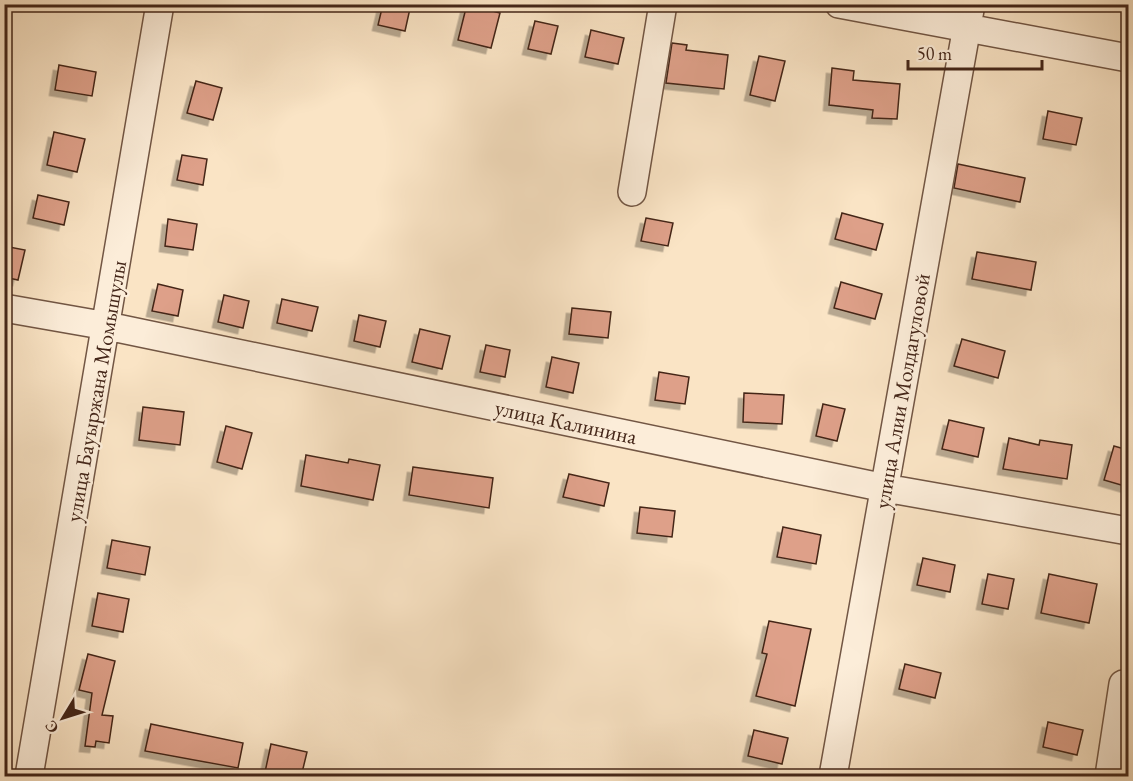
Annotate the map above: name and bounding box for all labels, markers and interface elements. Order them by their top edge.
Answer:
scale bar [908,33,1042,71]
text: 50 m [917,42,952,65]
street label: улица Бауыржана Момышулы [59,258,133,524]
street label: улица Алии Молдагуловой [867,271,937,511]
street label: улица Калинина [492,393,640,451]
north arrow [33,688,93,748]
text: С [40,716,63,738]

